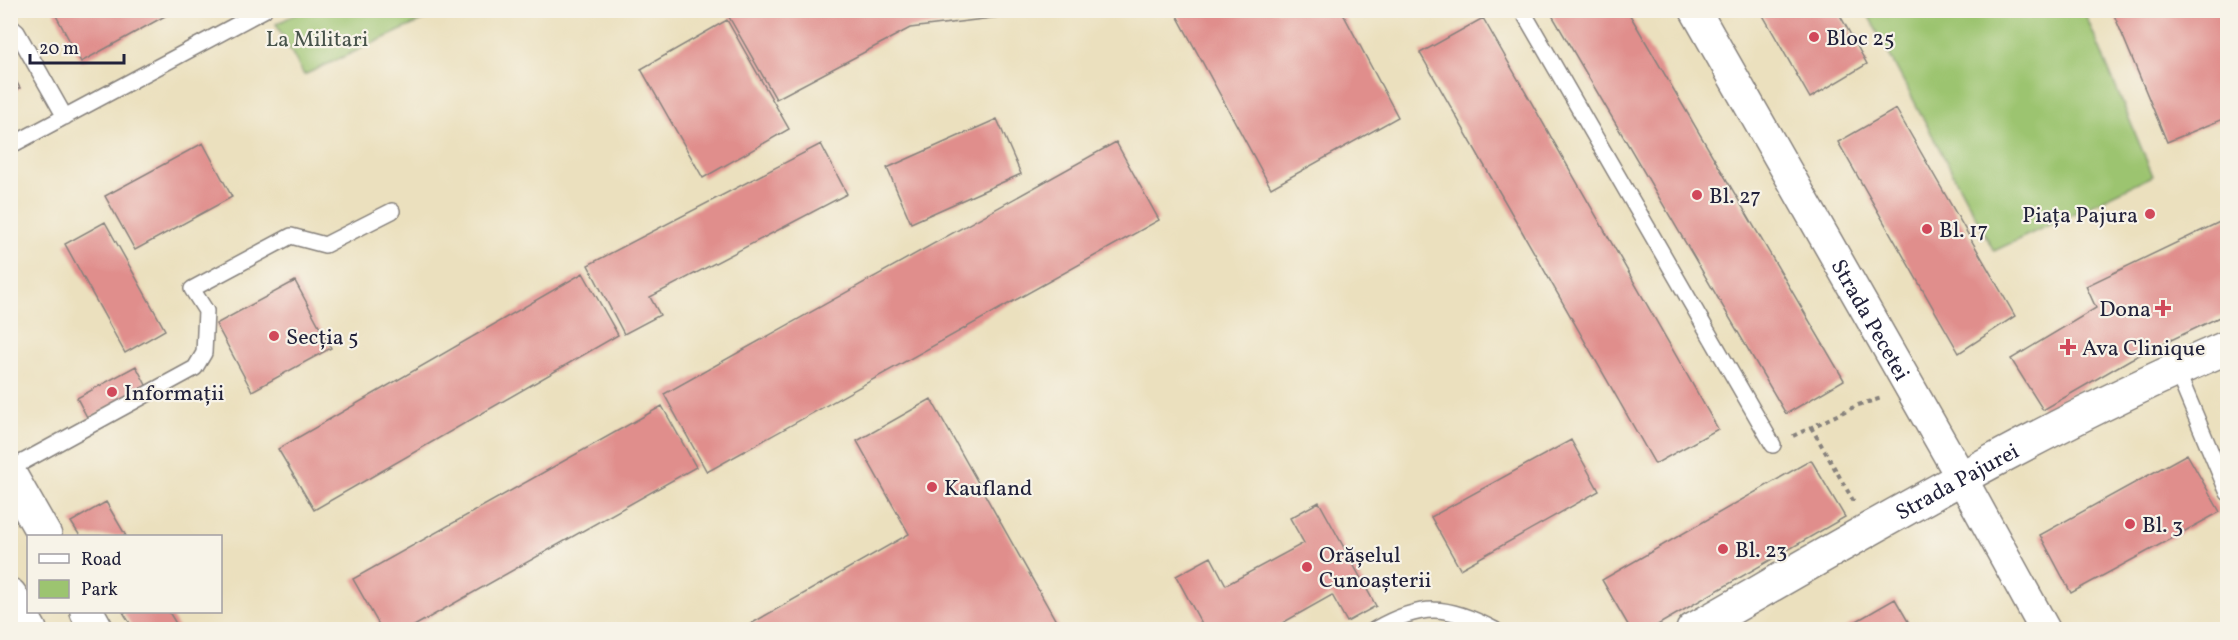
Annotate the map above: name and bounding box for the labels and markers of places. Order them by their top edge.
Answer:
place label: Bloc 25 [1826,24,1895,55]
marker: Bloc 25 [1807,30,1821,44]
place label: Bl. 27 [1709,182,1761,213]
marker: Bl. 27 [1690,188,1704,202]
place label: Piața Pajura [2022,201,2138,232]
marker: Piața Pajura [2143,207,2157,221]
place label: Bl. 17 [1939,216,1988,247]
marker: Bl. 17 [1920,222,1934,236]
place label: Dona [2099,295,2151,326]
marker: Dona [2156,301,2170,315]
place label: Secția 5 [286,323,359,354]
marker: Secția 5 [267,329,281,343]
place label: Ava Clinique [2082,334,2205,365]
marker: Ava Clinique [2059,338,2077,356]
place label: Informații [124,379,224,410]
marker: Informații [105,385,119,399]
place label: Kaufland [944,474,1032,505]
marker: Kaufland [925,480,939,494]
place label: Bl. 3 [2142,511,2183,542]
marker: Bl. 3 [2123,517,2137,531]
place label: Bl. 23 [1735,536,1787,567]
place label: Orășelul Cunoașterii [1319,541,1431,597]
marker: Bl. 23 [1716,542,1730,556]
marker: Orășelul Cunoașterii [1300,560,1314,574]

